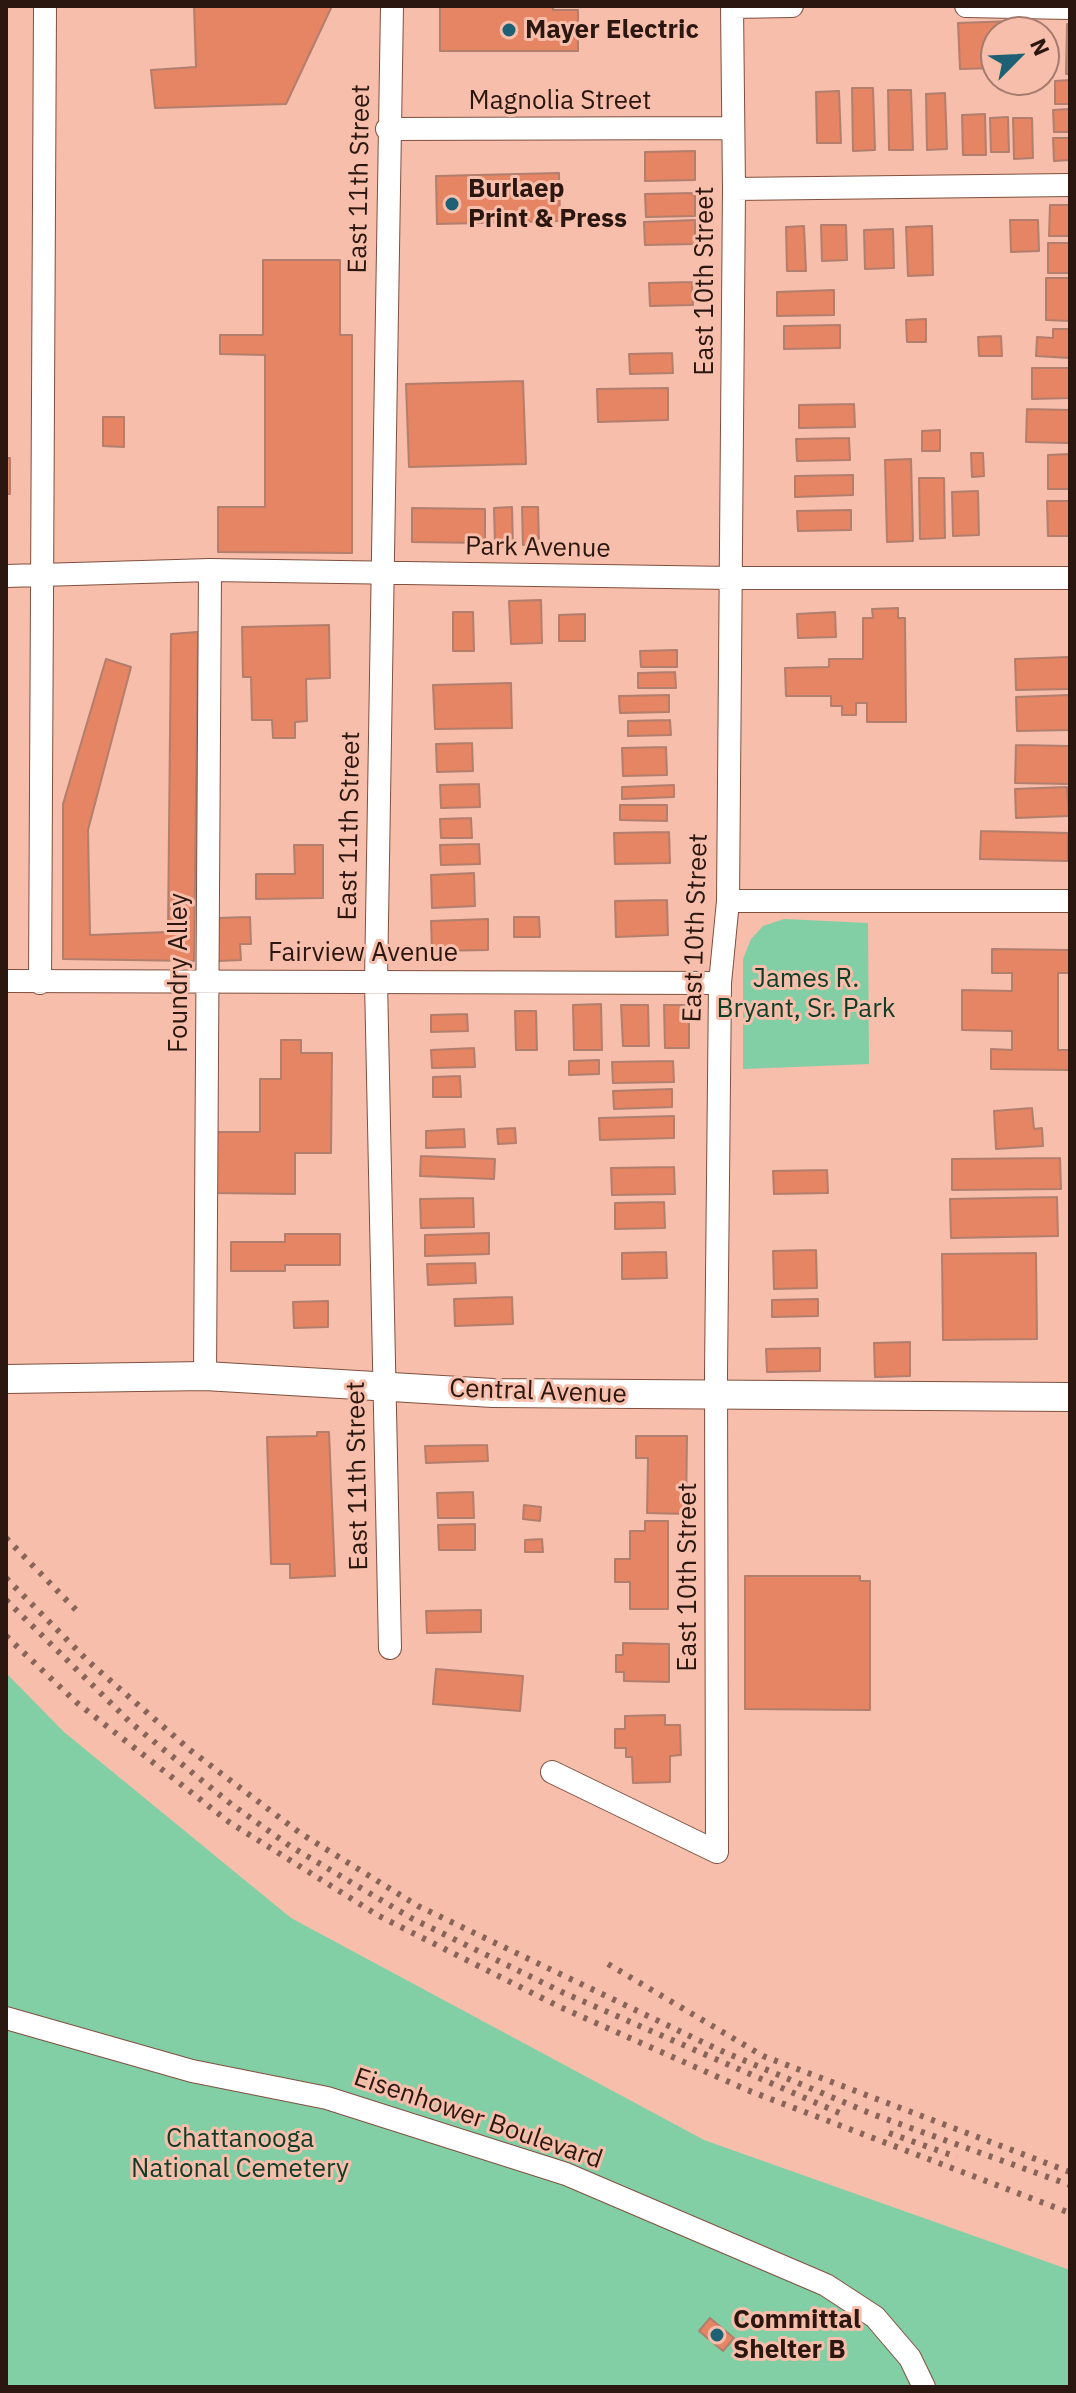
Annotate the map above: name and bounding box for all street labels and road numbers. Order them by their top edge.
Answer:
street label: East 11th Street [343,84,377,274]
street label: Magnolia Street [469,85,651,117]
street label: East 10th Street [689,186,721,376]
street label: Park Avenue [465,531,611,565]
street label: East 11th Street [333,731,367,921]
street label: East 10th Street [677,833,715,1023]
street label: Foundry Alley [163,893,195,1053]
street label: Fairview Avenue [268,937,458,969]
street label: Central Avenue [449,1373,627,1411]
street label: East 11th Street [341,1381,375,1571]
street label: East 10th Street [672,1482,704,1672]
street label: Eisenhower Boulevard [350,2062,606,2176]

